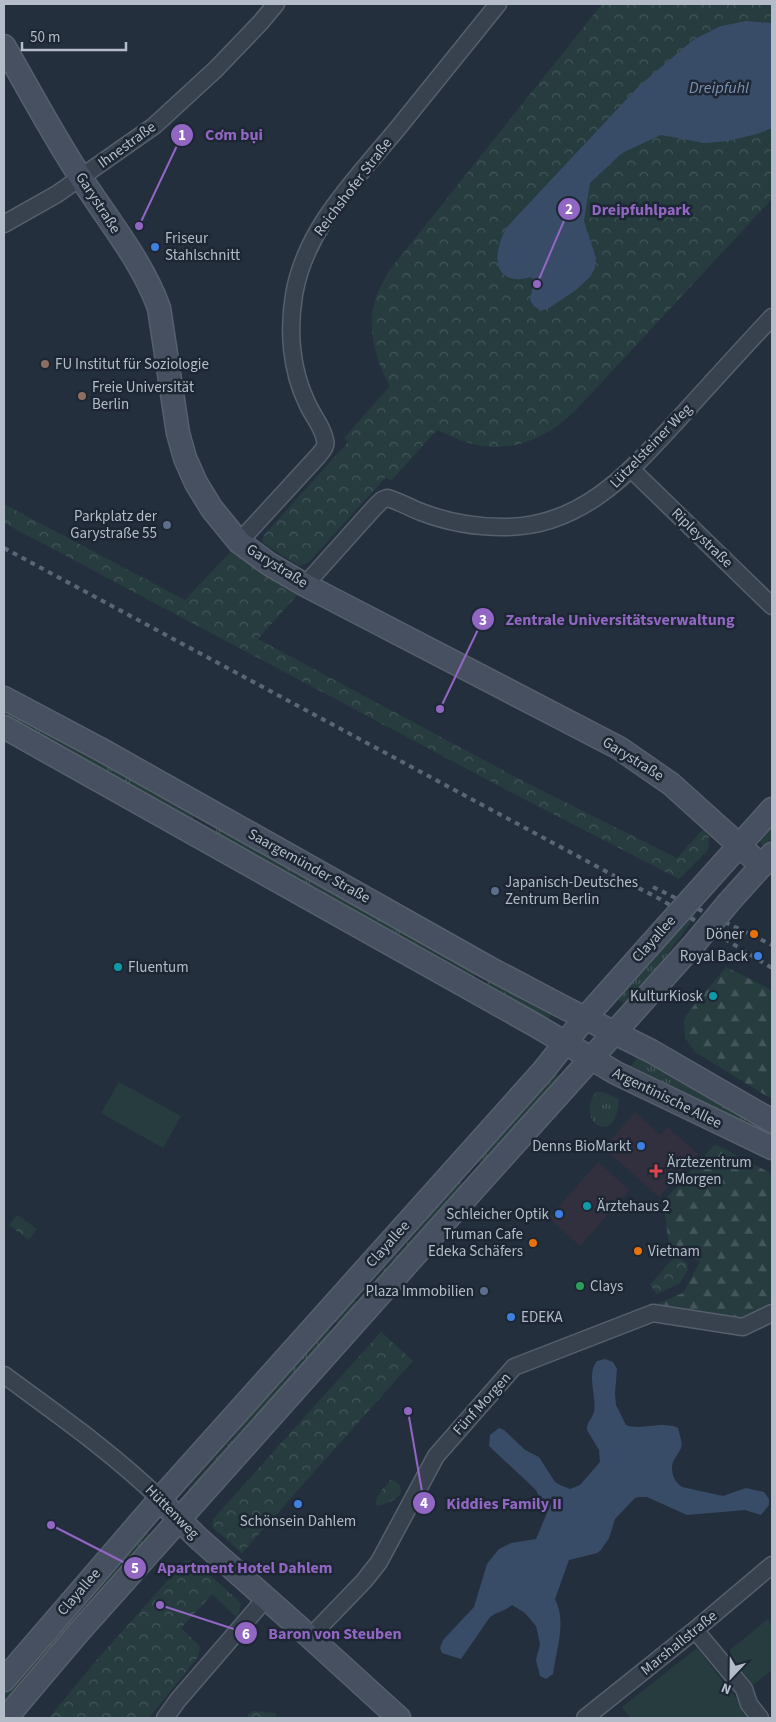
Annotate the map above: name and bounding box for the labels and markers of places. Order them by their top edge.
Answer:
callout: Cơm bụi [170,119,273,150]
callout: Dreipfuhlpark [556,193,700,224]
place label: Friseur Stahlschnitt [165,228,240,266]
marker: Friseur Stahlschnitt [149,241,161,253]
place label: FU Institut für Soziologie [55,354,209,375]
marker: FU Institut für Soziologie [39,358,51,370]
place label: Freie Universität Berlin [92,377,194,415]
marker: Freie Universität Berlin [76,390,88,402]
place label: Parkplatz der Garystraße 55 [70,506,158,544]
marker: Parkplatz der Garystraße 55 [161,519,173,531]
callout: Zentrale Universitätsverwaltung [471,604,745,635]
place label: Japanisch-Deutsches Zentrum Berlin [505,872,638,910]
marker: Japanisch-Deutsches Zentrum Berlin [489,885,501,897]
place label: Döner [706,924,745,945]
marker: Döner [748,928,760,940]
place label: Royal Back [680,946,749,967]
marker: Royal Back [752,950,764,962]
place label: Fluentum [128,957,189,978]
marker: Fluentum [112,961,124,973]
place label: KulturKiosk [630,986,704,1007]
marker: KulturKiosk [707,990,719,1002]
place label: Denns BioMarkt [532,1136,631,1157]
marker: Denns BioMarkt [635,1140,647,1152]
place label: Ärztezentrum 5Morgen [667,1152,752,1190]
marker: Ärztezentrum 5Morgen [649,1164,663,1178]
place label: Ärztehaus 2 [597,1196,670,1217]
marker: Ärztehaus 2 [581,1200,593,1212]
place label: Schleicher Optik [446,1204,550,1225]
marker: Schleicher Optik [553,1208,565,1220]
place label: Truman Cafe Edeka Schäfers [428,1224,523,1262]
marker: Truman Cafe Edeka Schäfers [527,1237,539,1249]
place label: Vietnam [648,1241,700,1262]
marker: Vietnam [632,1245,644,1257]
place label: Clays [590,1276,623,1297]
marker: Clays [574,1280,586,1292]
place label: Plaza Immobilien [365,1281,474,1302]
marker: Plaza Immobilien [478,1285,490,1297]
place label: EDEKA [521,1307,564,1328]
marker: EDEKA [505,1311,517,1323]
callout: Kiddies Family II [411,1488,572,1519]
marker: Schönsein Dahlem [292,1498,304,1510]
place label: Schönsein Dahlem [240,1511,356,1532]
callout: Apartment Hotel Dahlem [122,1552,342,1583]
callout: Baron von Steuben [234,1618,412,1649]

